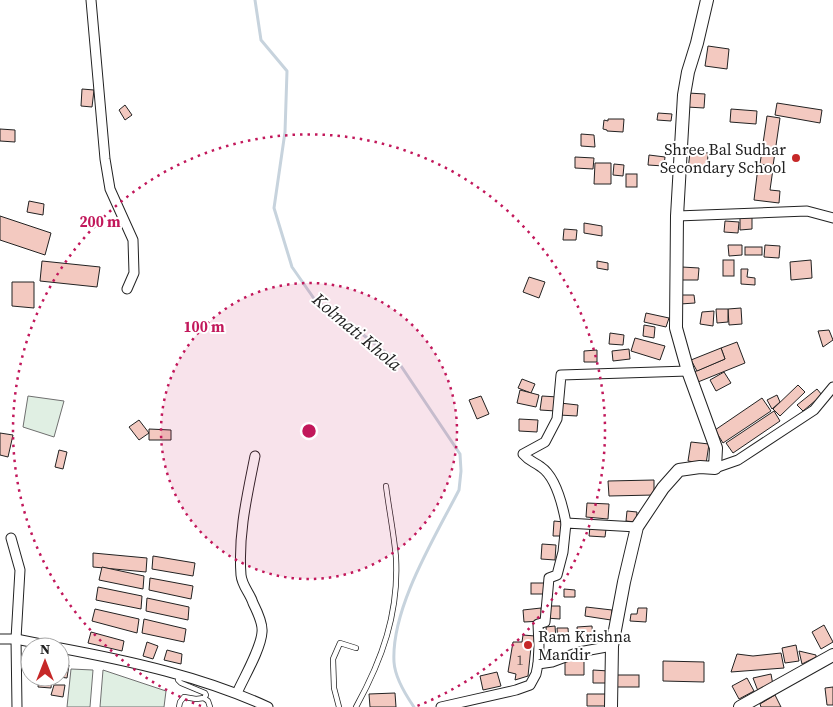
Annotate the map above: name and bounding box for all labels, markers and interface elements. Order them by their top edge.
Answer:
place label: Shree Bal Sudhar Secondary School [660,138,786,178]
marker: Shree Bal Sudhar Secondary School [790,152,802,164]
text: 200 m [79,211,121,232]
water label: Kolmati Khola [307,286,408,377]
text: 100 m [183,316,225,337]
centre of rings [300,422,318,440]
place label: Ram Krishna Mandir [538,625,632,665]
north arrow [20,637,70,687]
text: N [40,639,50,659]
marker: Ram Krishna Mandir [522,639,534,651]
house number: 1 [517,650,524,670]

